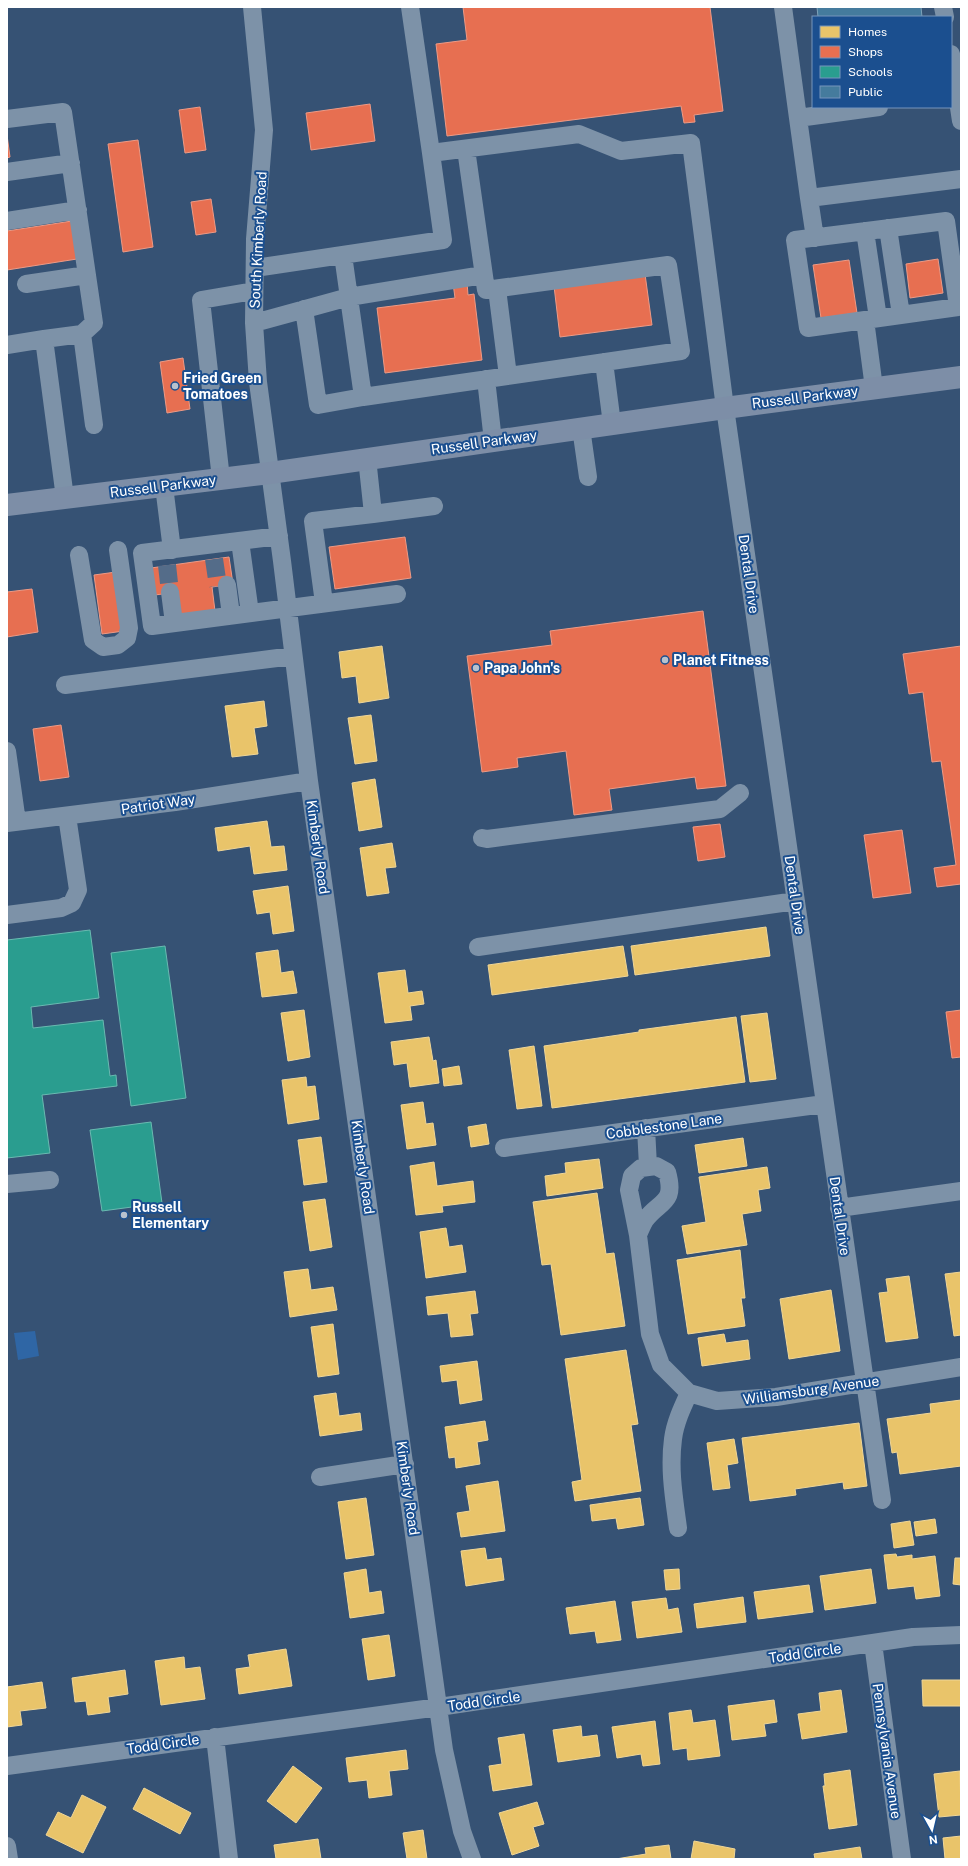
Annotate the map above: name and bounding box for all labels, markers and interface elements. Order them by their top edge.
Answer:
legend [812,16,952,108]
text: Homes [848,25,887,39]
text: Shops [848,45,883,59]
text: Schools [848,65,893,79]
text: Public [848,85,883,99]
street label: South Kimberly Road [246,171,270,309]
place label: Fried Green Tomatoes [183,370,262,402]
marker: Fried Green Tomatoes [170,381,180,391]
street label: Russell Parkway [751,382,860,411]
street label: Russell Parkway [430,427,539,457]
street label: Russell Parkway [109,471,218,500]
street label: Dental Drive [736,533,762,615]
place label: Planet Fitness [673,652,769,668]
marker: Planet Fitness [660,655,670,665]
place label: Papa John's [484,660,560,676]
marker: Papa John's [471,663,481,673]
street label: Patriot Way [120,791,196,817]
street label: Kimberly Road [303,799,333,895]
street label: Dental Drive [782,854,808,936]
street label: Cobblestone Lane [605,1110,723,1142]
street label: Kimberly Road [348,1119,378,1215]
street label: Dental Drive [827,1175,853,1257]
place label: Russell Elementary [132,1199,209,1231]
marker: Russell Elementary [119,1210,129,1220]
street label: Williamsburg Avenue [742,1373,880,1407]
street label: Kimberly Road [393,1440,423,1536]
street label: Todd Circle [768,1640,842,1666]
street label: Pennsylvania Avenue [870,1682,904,1820]
street label: Todd Circle [447,1688,521,1714]
street label: Todd Circle [126,1731,200,1757]
north arrow [912,1810,952,1850]
text: N [928,1833,938,1846]

